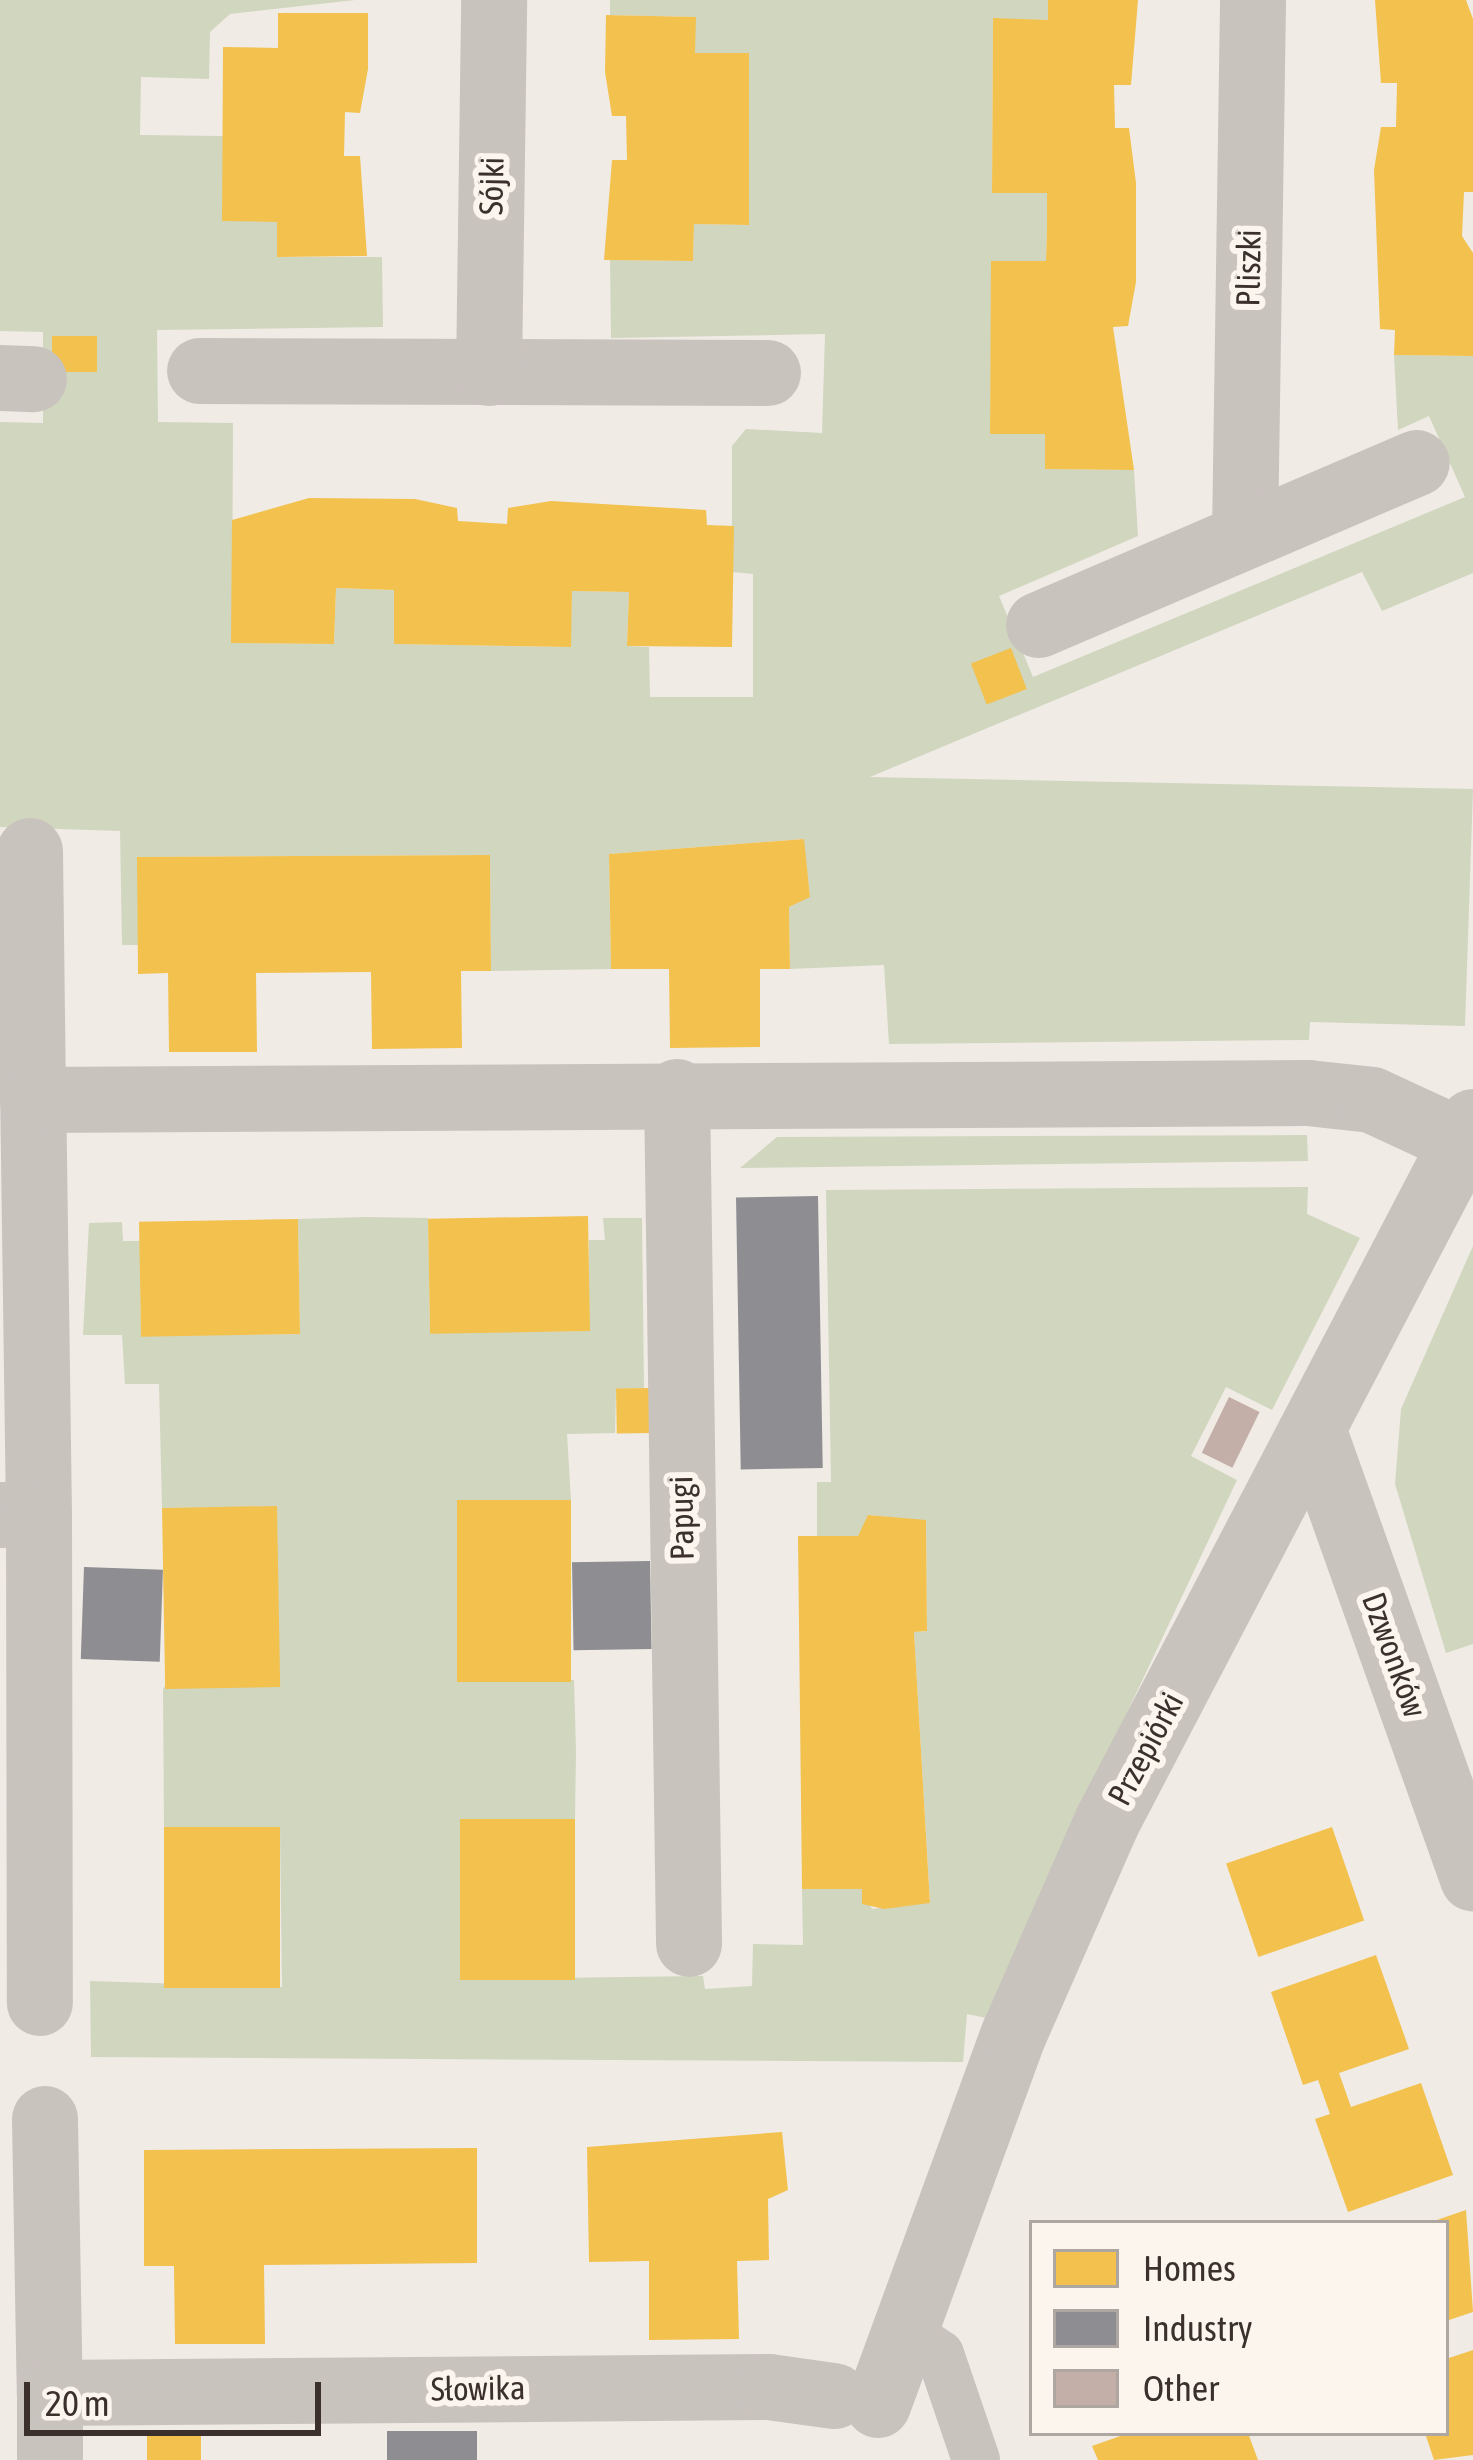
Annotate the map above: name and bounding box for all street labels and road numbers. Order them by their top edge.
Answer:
street label: Sójki [472,157,512,215]
street label: Pliszki [1229,229,1269,307]
street label: Papugi [661,1476,703,1560]
street label: Dzwonków [1353,1587,1435,1723]
street label: Przepiórki [1100,1686,1192,1812]
street label: Słowika [430,2368,526,2410]

